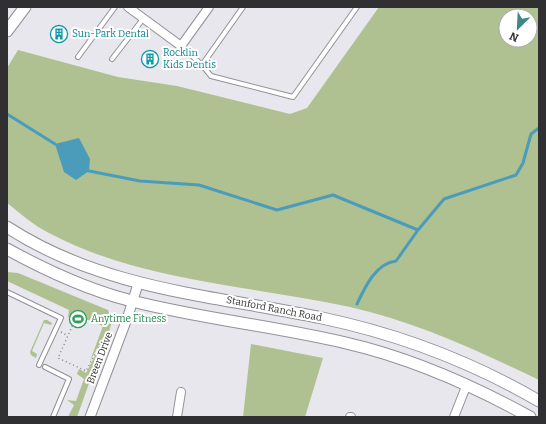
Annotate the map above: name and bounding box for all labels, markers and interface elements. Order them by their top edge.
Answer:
north arrow [498,8,538,48]
building icon: Sun-Park Dental [49,24,69,44]
place label: Sun-Park Dental [72,28,149,40]
text: N [507,29,521,44]
place label: Rocklin Kids Dentis [163,47,216,71]
building icon: Rocklin Kids Dentis [140,49,160,69]
street label: Stanford Ranch Road [225,294,323,324]
sports icon: Anytime Fitness [68,309,88,329]
place label: Anytime Fitness [91,313,167,325]
street label: Breen Drive [85,330,115,386]

